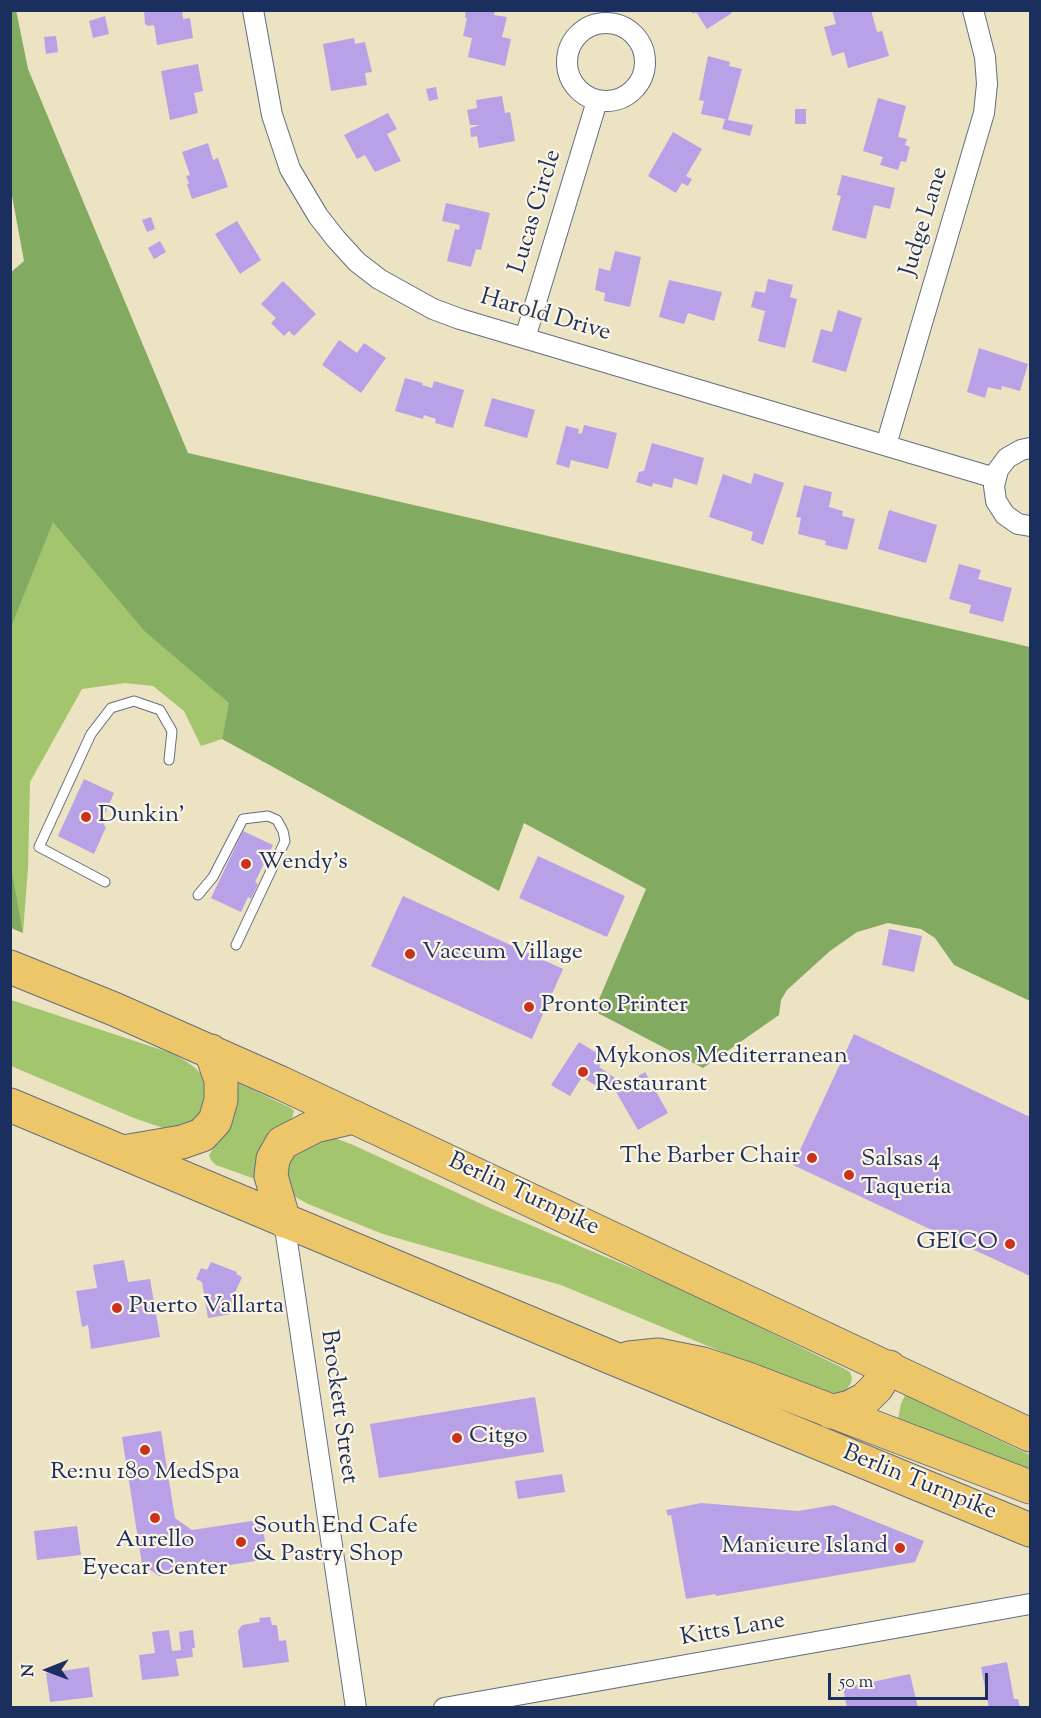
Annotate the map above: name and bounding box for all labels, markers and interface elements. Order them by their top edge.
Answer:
street label: Lucas Circle [505,147,569,277]
street label: Judge Lane [896,164,956,280]
street label: Harold Drive [476,285,614,349]
place label: Dunkin' [98,803,185,831]
marker: Dunkin' [79,810,93,824]
place label: Wendy's [258,850,348,878]
marker: Wendy's [239,857,253,871]
place label: Vaccum Village [422,940,583,968]
marker: Vaccum Village [403,947,417,961]
place label: Pronto Printer [541,993,688,1021]
marker: Pronto Printer [522,1000,536,1014]
place label: Mykonos Mediterranean Restaurant [595,1044,848,1100]
marker: Mykonos Mediterranean Restaurant [576,1065,590,1079]
place label: The Barber Chair [620,1144,800,1172]
place label: Salsas 4 Taqueria [861,1147,952,1203]
street label: Berlin Turnpike [443,1148,603,1244]
marker: The Barber Chair [805,1151,819,1165]
marker: Salsas 4 Taqueria [842,1168,856,1182]
place label: GEICO [916,1230,998,1258]
marker: GEICO [1003,1237,1017,1251]
place label: Puerto Vallarta [129,1294,284,1322]
marker: Puerto Vallarta [110,1301,124,1315]
street label: Brockett Street [312,1328,362,1486]
place label: Citgo [469,1424,528,1452]
marker: Citgo [450,1431,464,1445]
street label: Berlin Turnpike [838,1440,1000,1528]
marker: Re:nu 180 MedSpa [138,1443,152,1457]
place label: Re:nu 180 MedSpa [50,1460,240,1488]
marker: Aurello Eyecar Center [148,1511,162,1525]
place label: South End Cafe & Pastry Shop [253,1514,418,1570]
place label: Aurello Eyecar Center [82,1528,228,1584]
place label: Manicure Island [721,1534,888,1562]
marker: South End Cafe & Pastry Shop [234,1535,248,1549]
marker: Manicure Island [893,1541,907,1555]
street label: Kitts Lane [678,1608,788,1654]
north arrow [18,1640,78,1700]
scale bar [831,1661,992,1699]
text: N [18,1664,41,1677]
text: 50 m [839,1670,873,1696]

